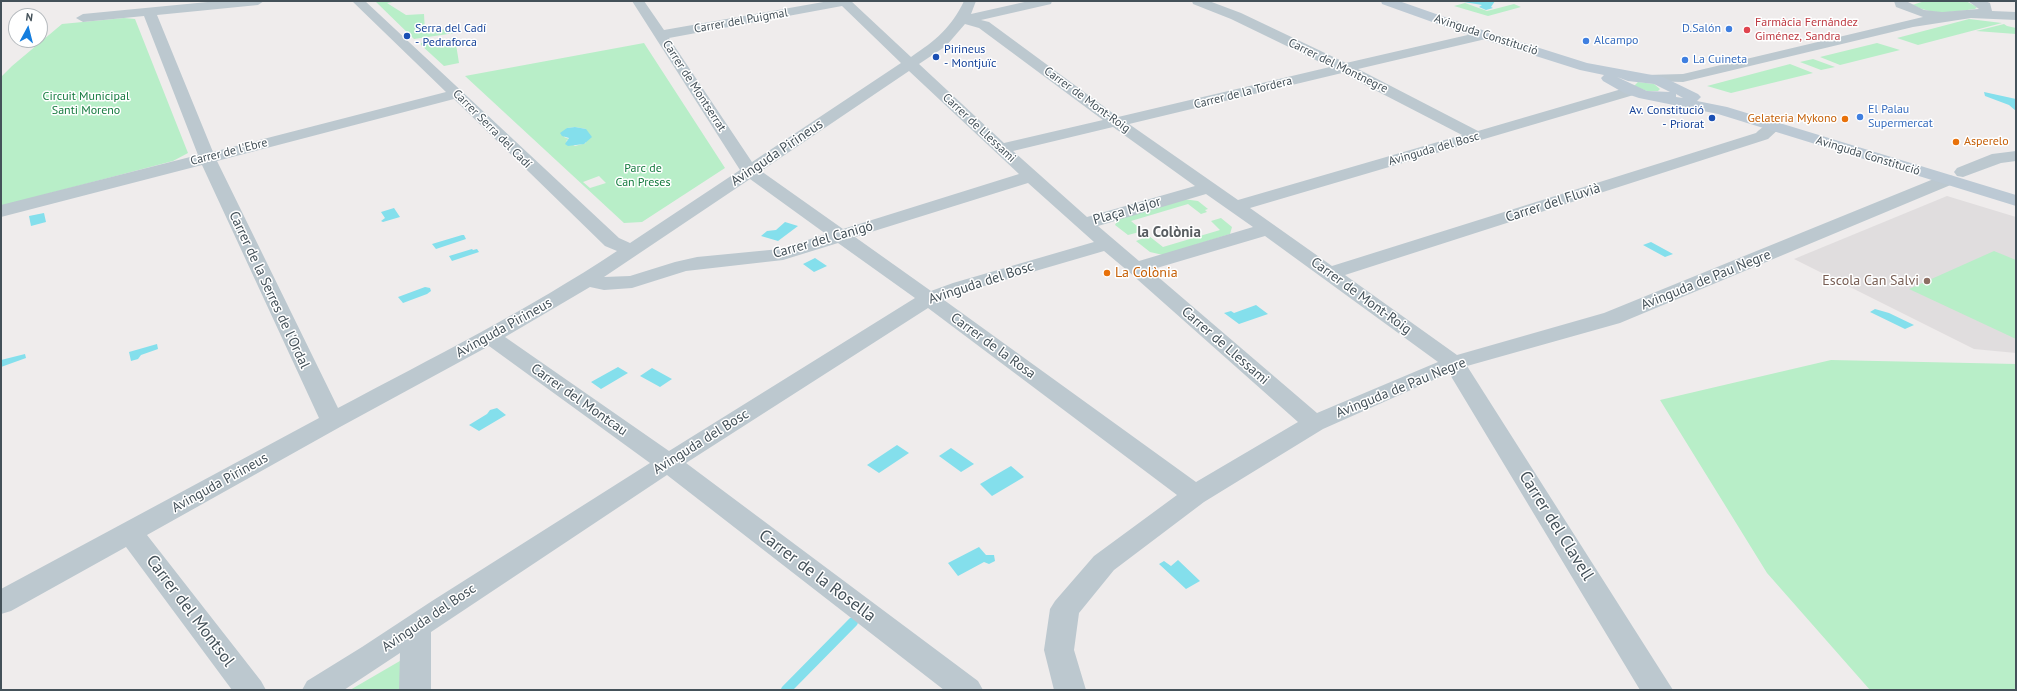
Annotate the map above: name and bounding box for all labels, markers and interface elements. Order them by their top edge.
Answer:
street label: Carrer del Puigmal [693,6,789,36]
north arrow [8,8,48,48]
text: N [25,10,34,24]
street label: Avinguda Constitució [1432,11,1540,59]
place label: Farmàcia Fernández Giménez, Sandra [1755,16,1858,44]
place label: Serra del Cadí - Pedraforca [415,22,486,50]
place label: D.Salón [1682,22,1721,36]
marker: D.Salón [1724,24,1734,34]
marker: Farmàcia Fernández Giménez, Sandra [1742,25,1752,35]
marker: Serra del Cadí - Pedraforca [402,31,412,41]
place label: Alcampo [1594,34,1639,48]
street label: Carrer del Montnegre [1286,36,1390,96]
marker: Alcampo [1581,36,1591,46]
street label: Carrer de Montserrat [659,38,729,134]
place label: Pirineus - Montjuïc [944,43,996,71]
marker: Pirineus - Montjuïc [931,52,941,62]
place label: La Cuineta [1693,53,1747,67]
marker: La Cuineta [1680,55,1690,65]
street label: Carrer de Mont-Roig [1041,64,1133,136]
street label: Carrer de la Tordera [1192,74,1294,112]
street label: Carrer Serra del Cadí [450,87,534,171]
park label: Circuit Municipal Santi Moreno [43,90,129,118]
street label: Carrer de Llessami [939,90,1019,166]
place label: El Palau Supermercat [1868,103,1933,131]
place label: Av. Constitució - Priorat [1629,104,1704,132]
place label: Gelateria Mykono [1748,112,1837,126]
marker: El Palau Supermercat [1855,112,1865,122]
marker: Av. Constitució - Priorat [1707,113,1717,123]
marker: Gelateria Mykono [1840,114,1850,124]
street label: Avinguda Pirineus [728,116,826,190]
street label: Avinguda del Bosc [1387,129,1481,169]
street label: Avinguda Constitució [1814,133,1922,179]
street label: Carrer de l'Ebre [189,135,269,169]
place label: Asperelo [1964,135,2009,149]
marker: Asperelo [1951,137,1961,147]
park label: Parc de Can Preses [615,162,671,190]
street label: Carrer del Fluvià [1504,180,1602,226]
street label: Plaça Major [1091,193,1163,229]
street label: Carrer de la Serres de l'Ordal [225,209,313,371]
street label: Carrer del Canigó [771,218,875,262]
district label: la Colònia [1137,224,1201,242]
street label: Avinguda de Pau Negre [1638,246,1774,314]
street label: Carrer de Mont-Roig [1307,254,1415,338]
street label: Avinguda del Bosc [926,258,1036,308]
place label: La Colònia [1115,265,1178,281]
marker: La Colònia [1102,268,1112,278]
place label: Escola Can Salvi [1822,273,1919,289]
marker: Escola Can Salvi [1922,276,1932,286]
street label: Avinguda Pirineus [453,295,555,361]
street label: Carrer de Llessami [1178,303,1272,389]
street label: Carrer de la Rosa [947,310,1039,382]
street label: Avinguda de Pau Negre [1333,354,1469,422]
street label: Carrer del Montcau [528,360,630,440]
street label: Avinguda del Bosc [650,406,752,478]
street label: Avinguda Pirineus [169,450,271,516]
street label: Carrer del Clavell [1514,467,1598,585]
street label: Carrer de la Rosella [754,525,880,627]
street label: Carrer del Montsol [141,551,239,671]
street label: Avinguda del Bosc [379,580,479,656]

